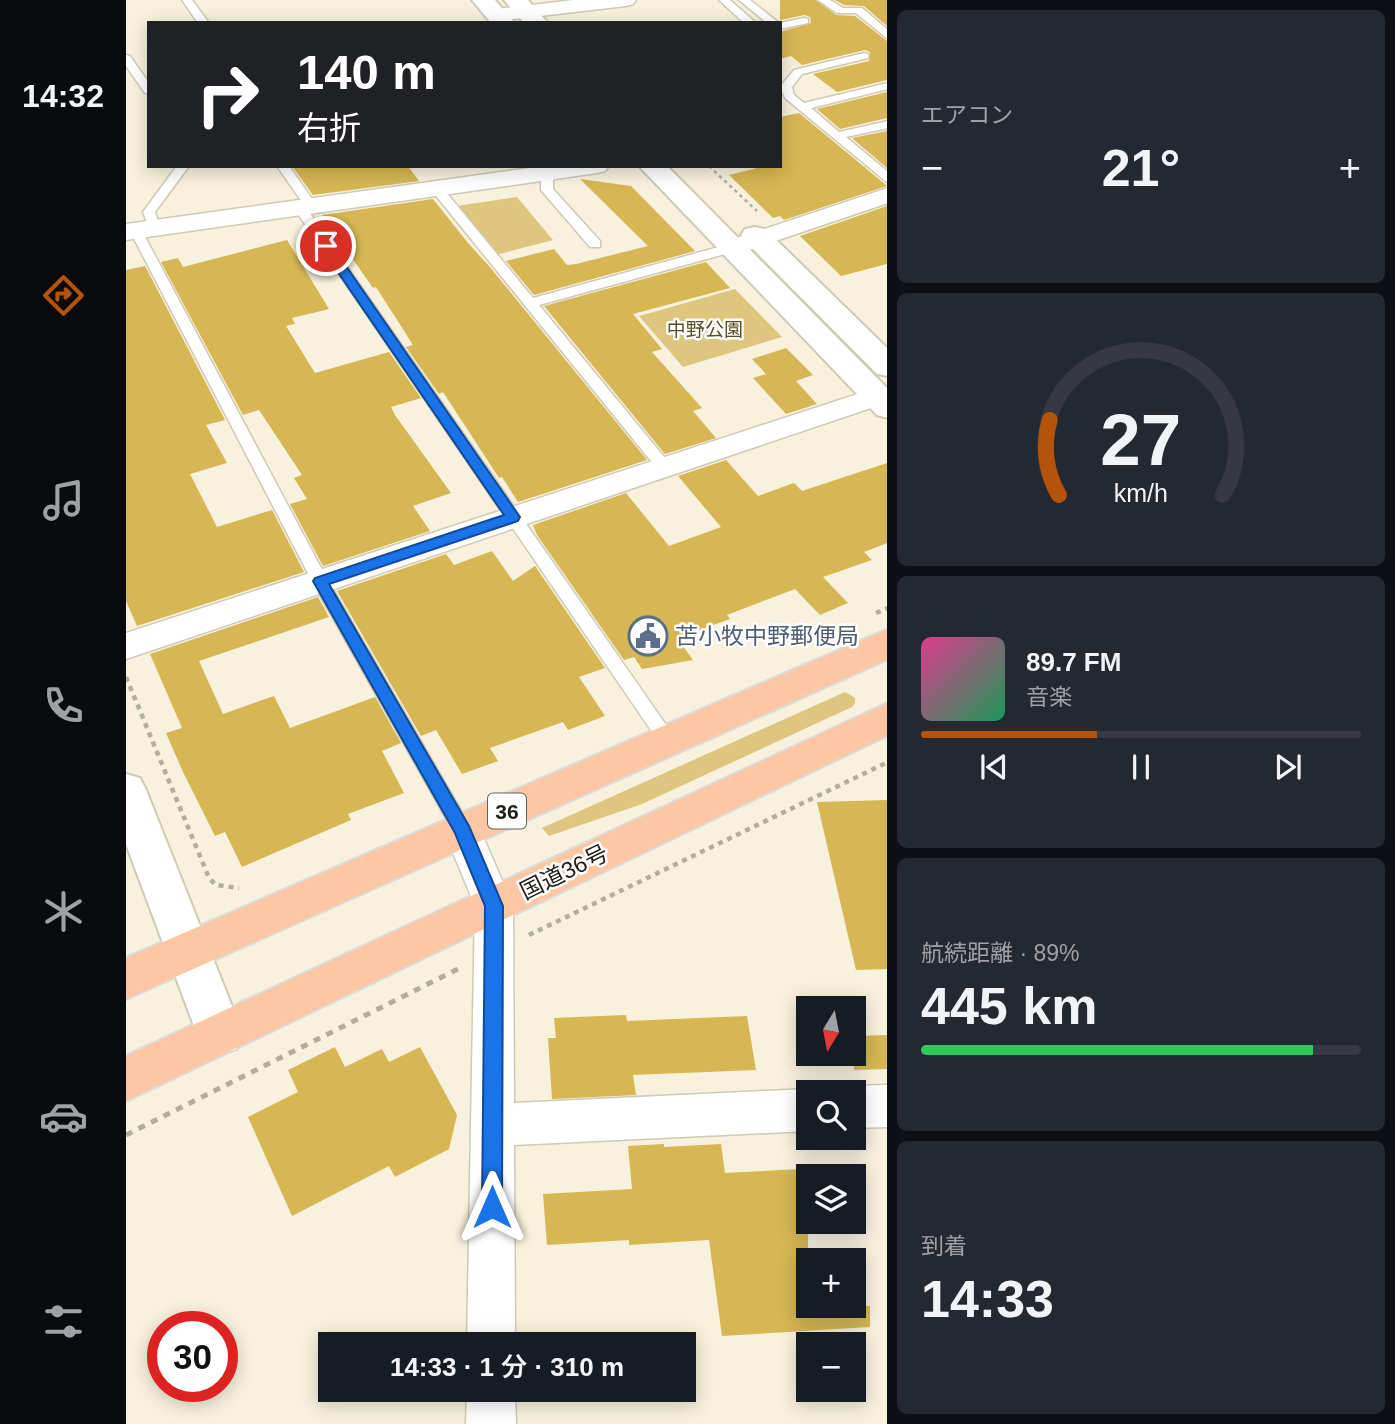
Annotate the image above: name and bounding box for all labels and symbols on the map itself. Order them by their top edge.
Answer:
pin [296,216,356,276]
park label: 中野公園 [667,319,743,340]
public building icon: 苫小牧中野郵便局 [627,615,669,657]
place label: 苫小牧中野郵便局 [675,623,859,649]
road number: 36 [488,794,526,828]
street label: 国道36号 [516,840,612,904]
north arrow [796,996,866,1066]
position arrow [455,1170,529,1244]
speed limit sign: 30 [147,1311,238,1402]

